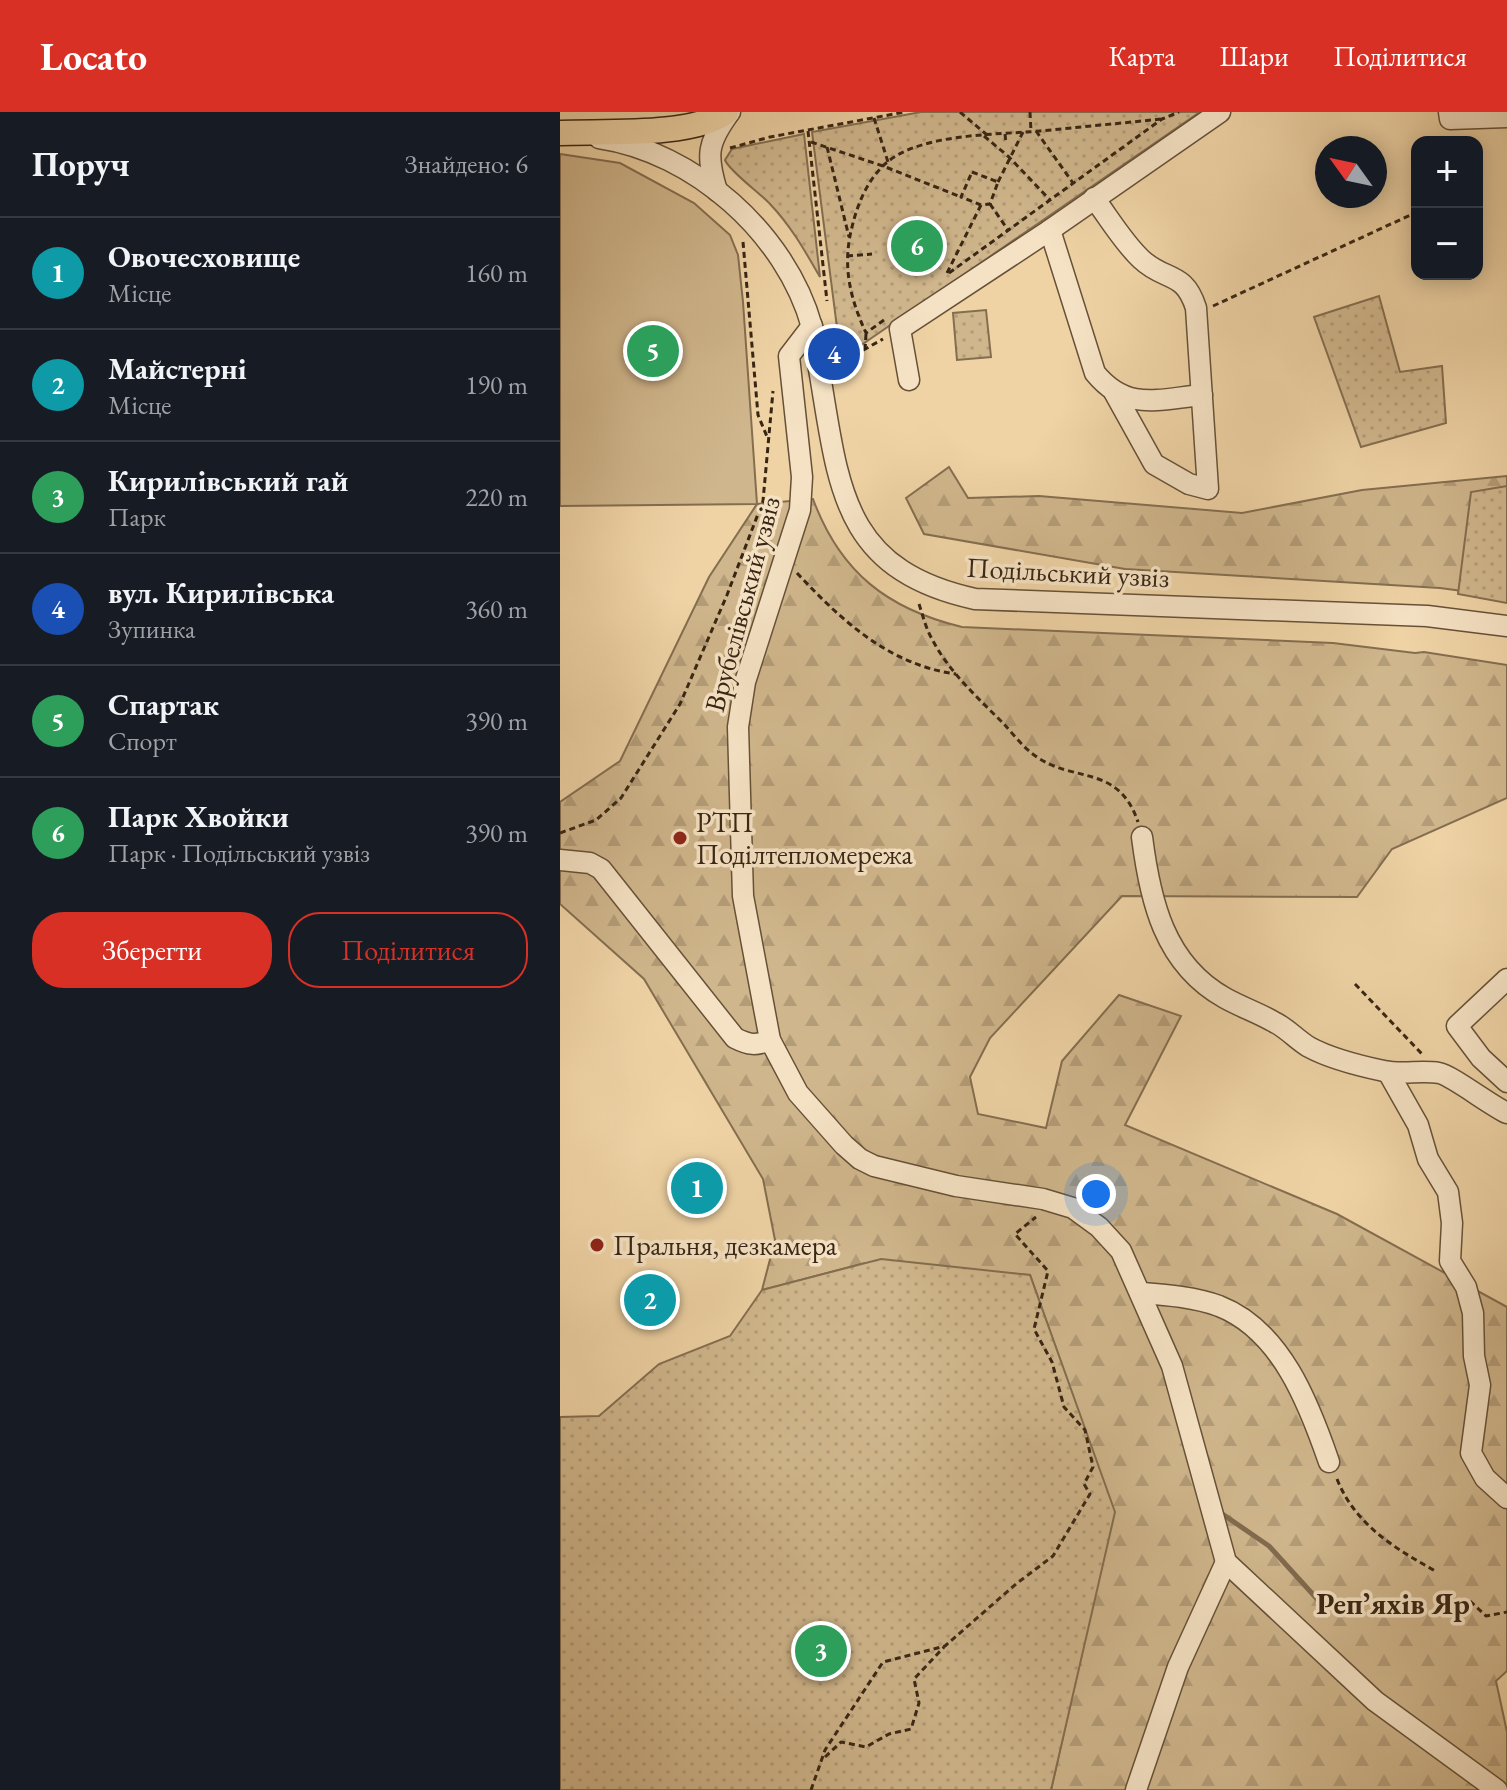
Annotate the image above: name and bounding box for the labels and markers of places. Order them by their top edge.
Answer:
pin: 6 [891,216,943,276]
pin: 5 [627,321,679,381]
pin: 4 [808,324,860,384]
place label: РТП Поділтепломережа [696,804,914,872]
marker: РТП Поділтепломережа [671,829,689,847]
pin: 1 [671,1158,723,1218]
place label: Пральня, дезкамера [613,1227,838,1263]
marker: Пральня, дезкамера [588,1236,606,1254]
pin: 2 [624,1270,676,1330]
pin: 3 [795,1621,847,1681]

